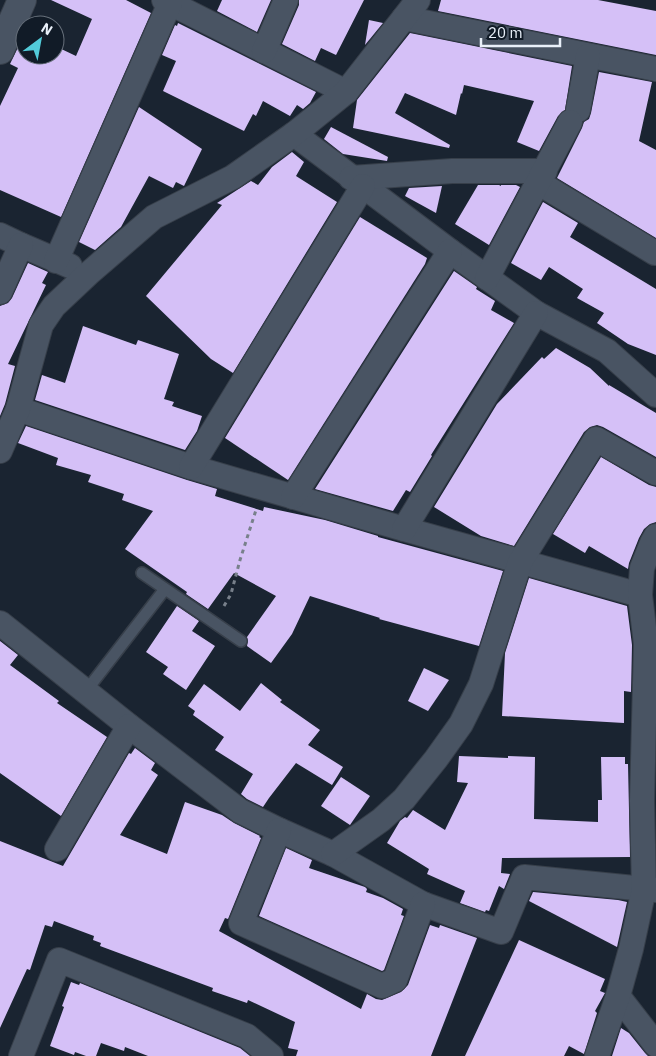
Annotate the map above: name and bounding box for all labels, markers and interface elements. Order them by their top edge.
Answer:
north arrow [15,15,65,65]
scale bar [481,15,560,47]
text: N [38,19,56,39]
text: 20 m [488,23,523,42]

